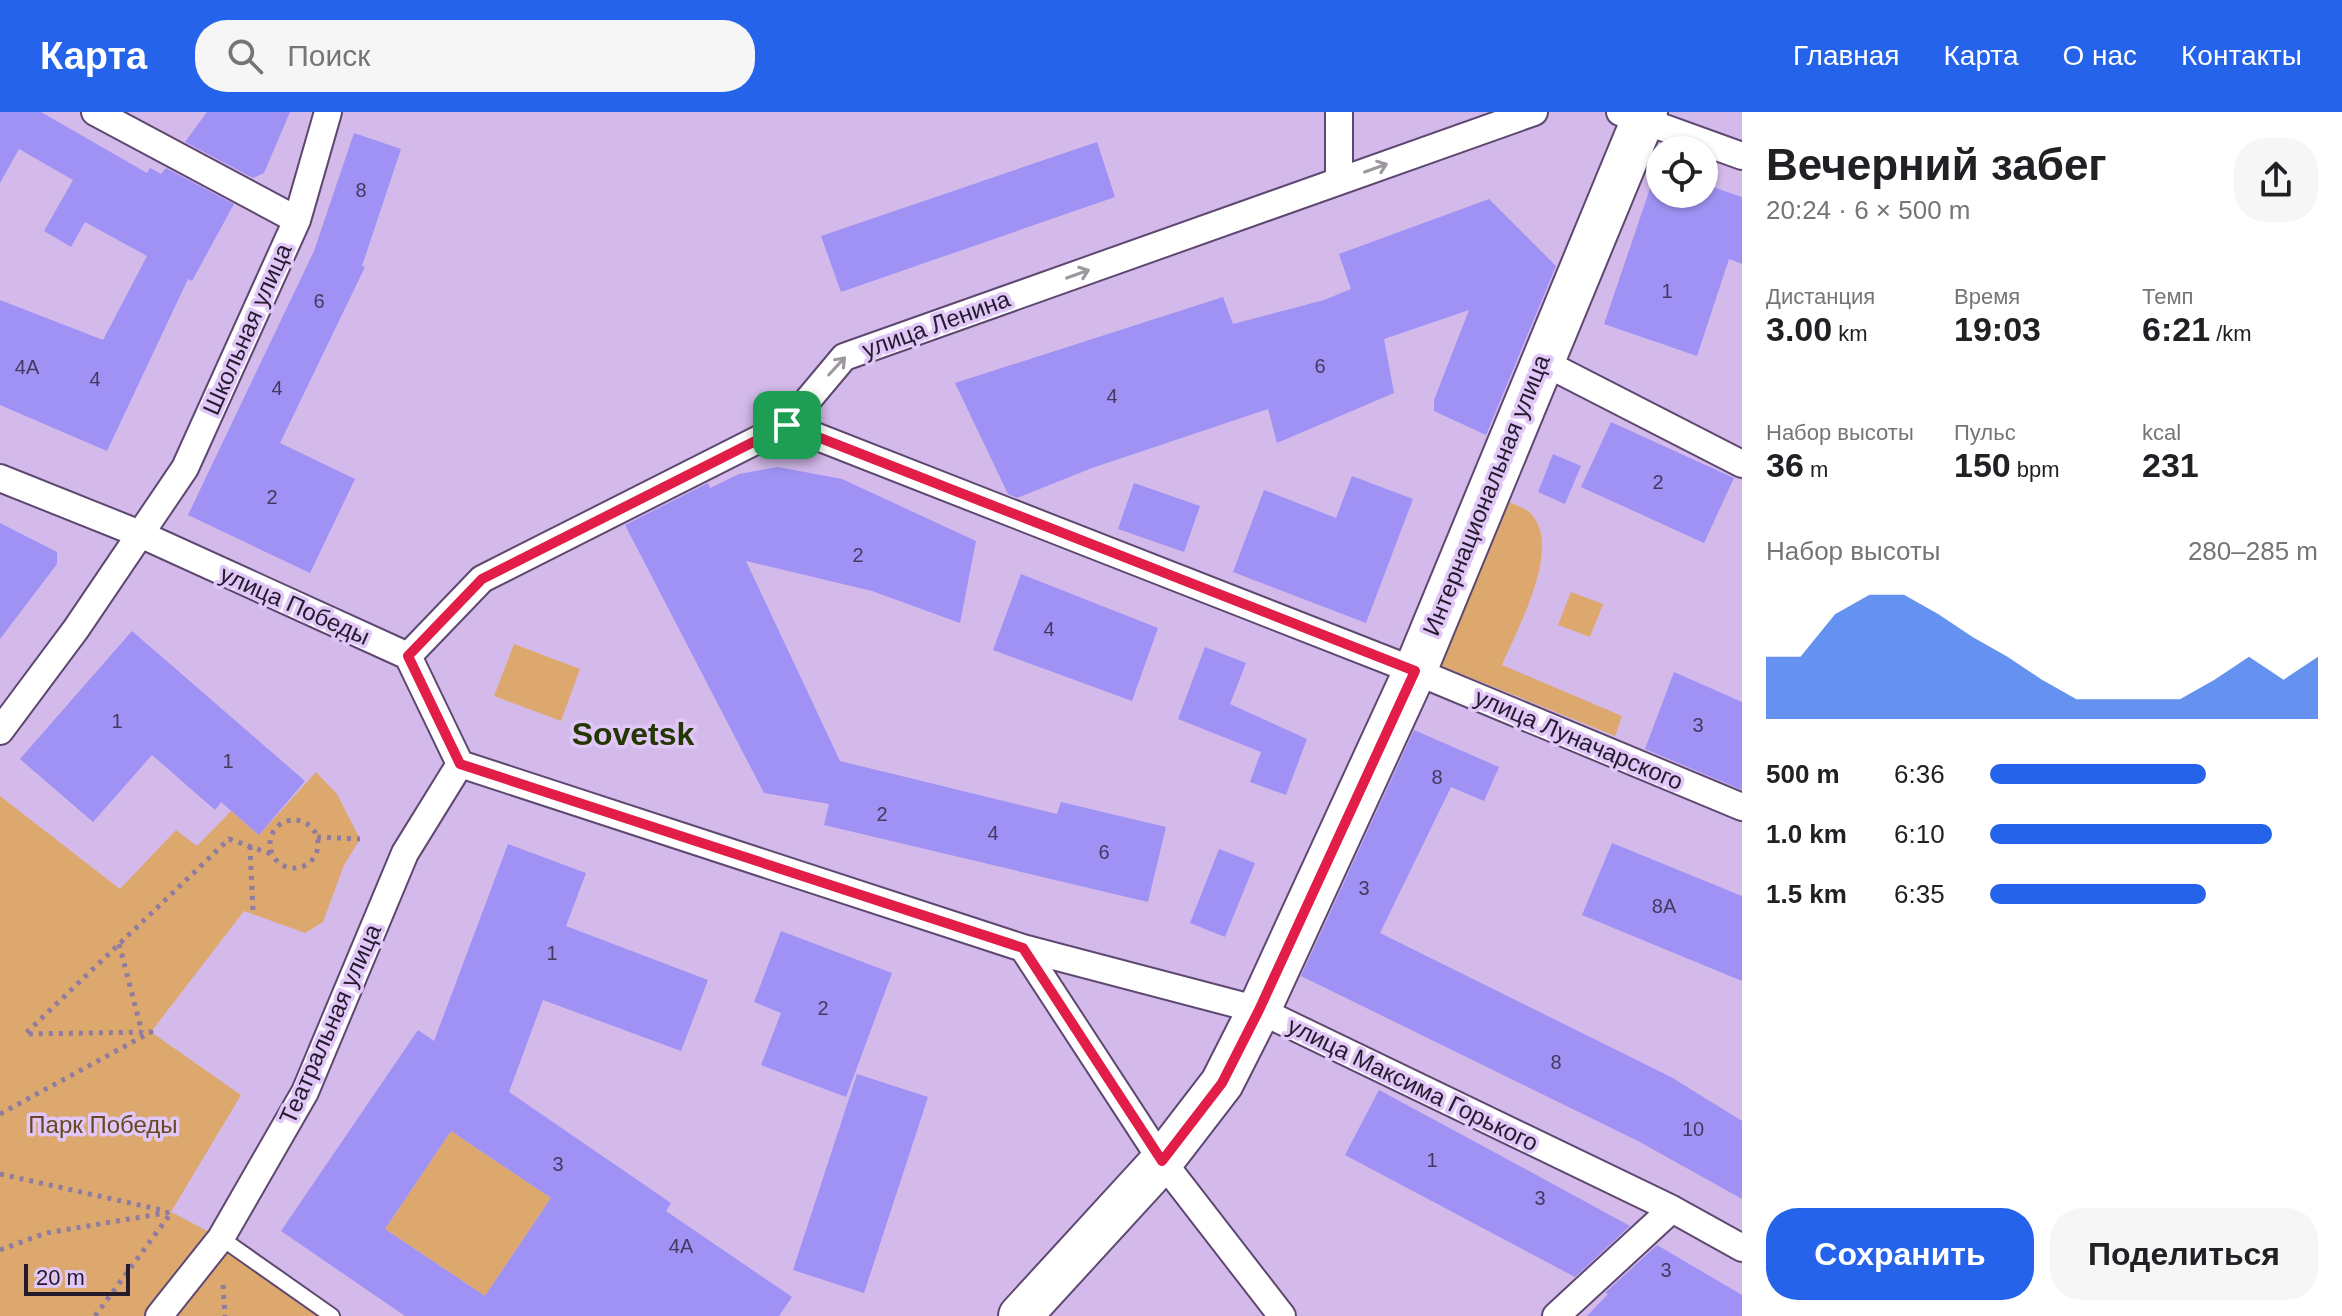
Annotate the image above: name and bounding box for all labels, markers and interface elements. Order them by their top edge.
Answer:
search box [195,20,755,92]
icon: search [223,34,267,78]
text: Карта [40,35,147,77]
text: Поиск [287,39,370,72]
text: Главная [1793,40,1900,71]
text: Карта [1944,40,2018,71]
text: О нас [2062,40,2137,71]
text: Контакты [2181,40,2302,71]
map controls [1646,136,1718,208]
button: locate [1646,136,1718,208]
button: share [2234,138,2318,222]
text: Вечерний забег [1766,140,2107,189]
one-way arrow [1363,160,1388,175]
house number: 8 [355,179,367,201]
text: 20:24 · 6 × 500 m [1766,195,1971,225]
street label: Школьная улица [197,239,297,419]
one-way arrow [1065,266,1090,280]
house number: 1 [1661,280,1673,302]
text: Дистанция [1766,284,1875,309]
text: Время [1954,284,2020,309]
text: Темп [2142,284,2193,309]
street label: улица Ленина [859,285,1014,363]
house number: 6 [313,290,325,312]
text: 3.00 [1766,310,1832,348]
text: 19:03 [1954,310,2041,348]
text: 6:21 [2142,310,2210,348]
text: km [1832,321,1868,346]
text: /km [2210,321,2252,346]
street label: Интернациональная улица [1417,350,1555,639]
house number: 6 [1314,355,1326,377]
house number: 4А [15,356,40,378]
one-way arrow [828,357,846,377]
house number: 4 [89,368,101,390]
house number: 4 [271,377,283,399]
house number: 4 [1106,385,1118,407]
pin [753,391,821,459]
icon: arrive [765,403,809,447]
text: Набор высоты [1766,420,1914,445]
text: Пульс [1954,420,2016,445]
text: kcal [2142,420,2181,445]
text: 36 [1766,446,1804,484]
text: 150 [1954,446,2011,484]
text: 231 [2142,446,2199,484]
text: m [1804,457,1828,482]
text: bpm [2011,457,2060,482]
house number: 2 [1652,471,1664,493]
house number: 2 [266,486,278,508]
text: Набор высоты [1766,536,1941,566]
text: 280–285 m [2188,536,2318,566]
house number: 2 [852,544,864,566]
street label: улица Победы [216,560,374,650]
house number: 4 [1043,618,1055,640]
street label: улица Луначарского [1471,683,1687,795]
house number: 1 [111,710,123,732]
house number: 3 [1692,714,1704,736]
district label: Sovetsk [572,716,695,752]
house number: 1 [222,750,234,772]
text: 500 m [1766,759,1840,789]
text: 6:36 [1894,759,1945,789]
house number: 8 [1431,766,1443,788]
house number: 2 [876,803,888,825]
text: 1.0 km [1766,819,1847,849]
text: 6:10 [1894,819,1945,849]
house number: 4 [987,822,999,844]
house number: 6 [1098,841,1110,863]
house number: 3 [1358,877,1370,899]
text: 1.5 km [1766,879,1847,909]
text: 6:35 [1894,879,1945,909]
house number: 8А [1652,895,1677,917]
street label: Театральная улица [274,919,387,1128]
house number: 1 [546,942,558,964]
house number: 2 [817,997,829,1019]
street label: улица Максима Горького [1283,1012,1543,1156]
house number: 8 [1550,1051,1562,1073]
park label: Парк Победы [28,1111,178,1138]
house number: 10 [1682,1118,1704,1140]
house number: 1 [1426,1149,1438,1171]
house number: 3 [552,1153,564,1175]
house number: 3 [1534,1187,1546,1209]
button: Сохранить [1766,1208,2034,1300]
button: Поделиться [2050,1208,2318,1300]
house number: 4А [669,1235,694,1257]
house number: 3 [1660,1259,1672,1281]
scale bar [24,1260,130,1296]
text: 20 m [36,1265,85,1290]

